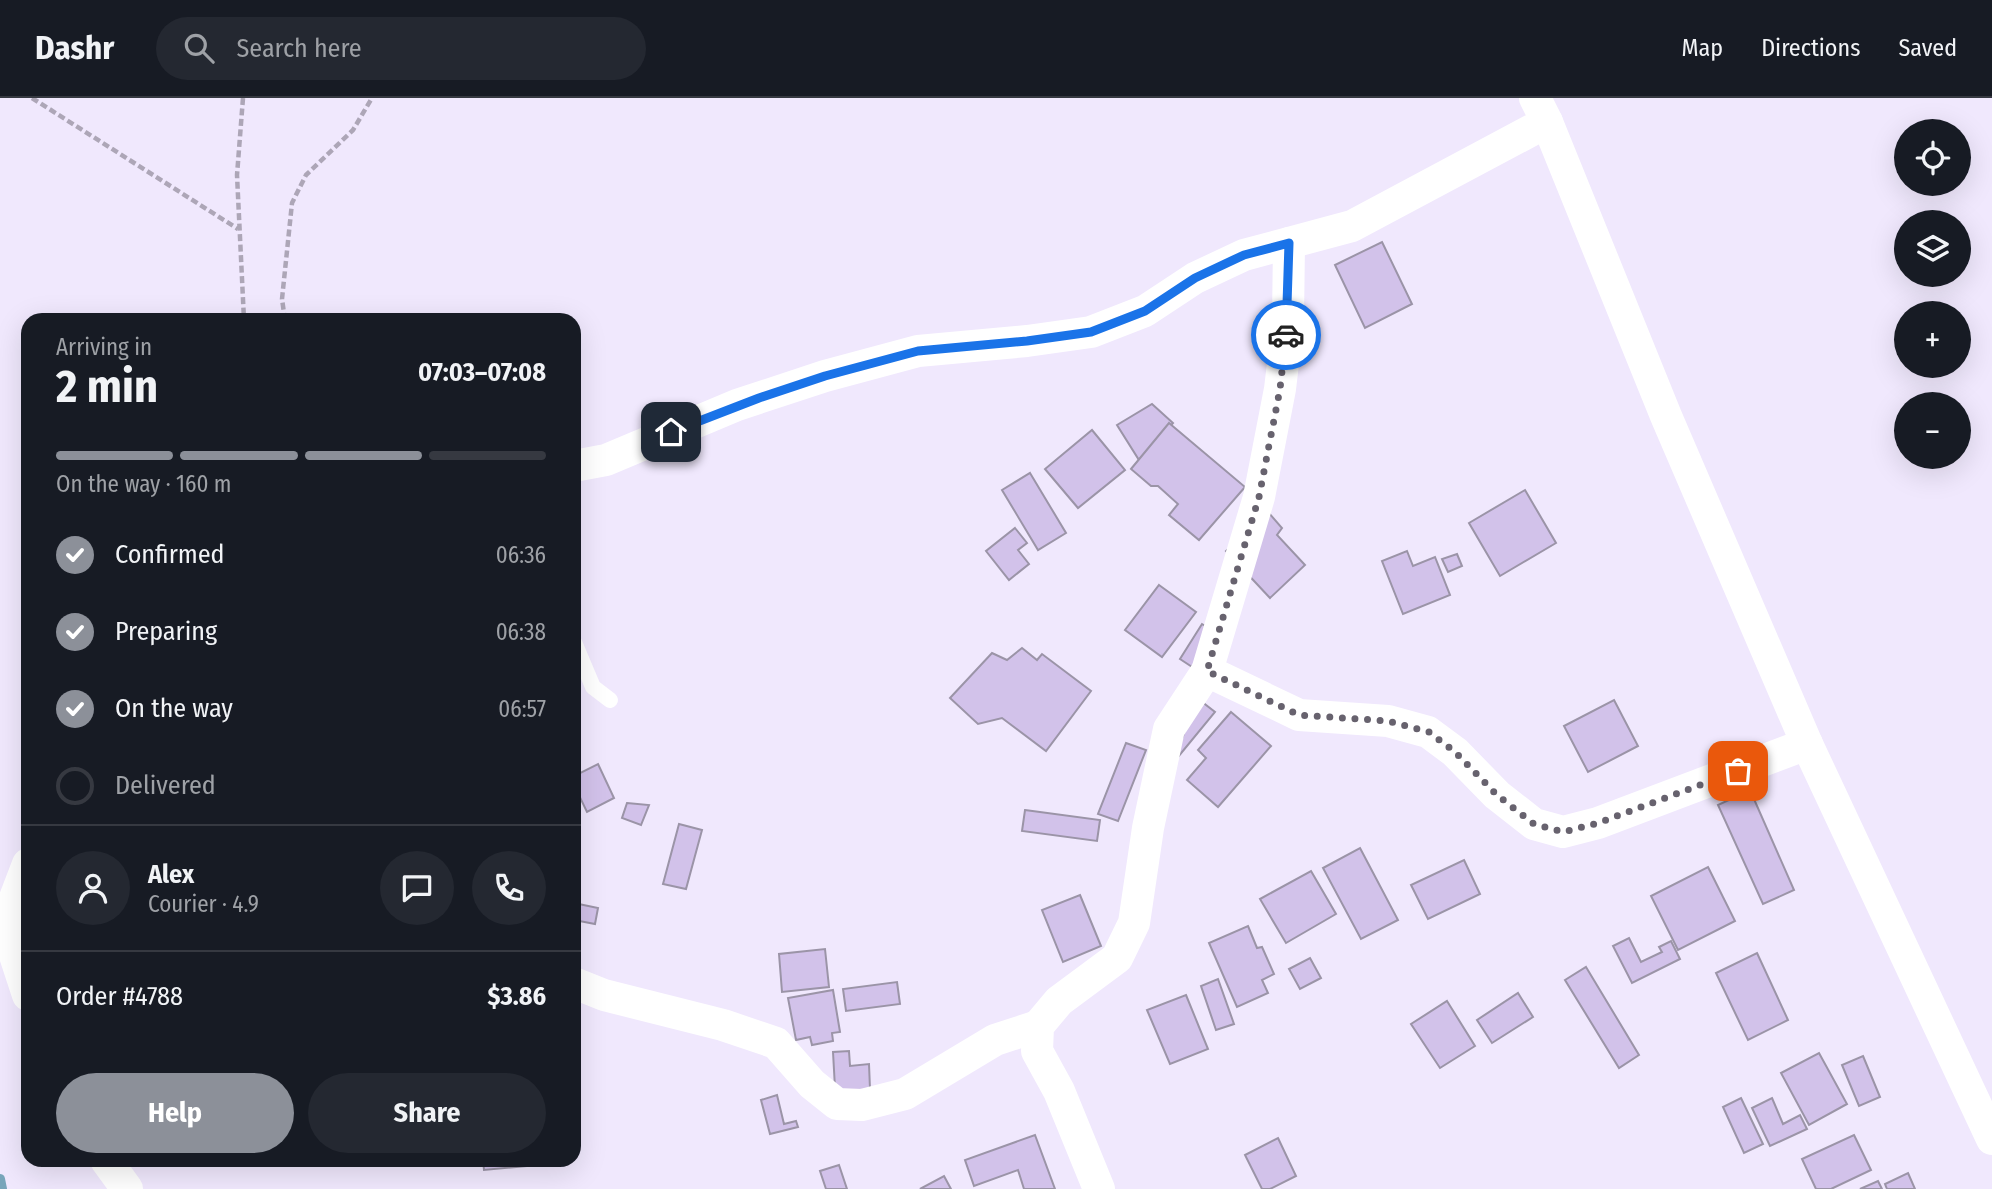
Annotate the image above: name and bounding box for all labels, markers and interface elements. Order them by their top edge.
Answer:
search box [156,17,646,80]
text: Dashr [35,28,114,68]
icon: search [180,29,218,67]
text: Search here [236,33,362,64]
text: Map [1682,34,1723,62]
text: Directions [1761,34,1860,62]
text: Saved [1898,34,1957,62]
map controls [1894,119,1971,469]
button: locate [1894,119,1971,196]
button: layers [1894,210,1971,287]
courier [1251,300,1321,370]
button: + [1894,301,1971,378]
icon: car [1267,316,1305,354]
text: Arriving in [56,333,152,361]
text: 07:03–07:08 [418,357,546,388]
text: 2 min [56,359,158,414]
button: − [1894,392,1971,469]
pin [641,402,701,462]
icon: home [652,413,690,451]
text: On the way · 160 m [56,470,231,498]
icon: check [56,536,94,574]
text: Confirmed [115,539,225,570]
text: 06:36 [496,541,546,569]
icon: check [56,613,94,651]
text: Preparing [115,616,217,647]
text: 06:38 [496,618,546,646]
icon: check [56,690,94,728]
text: On the way [115,693,233,724]
text: 06:57 [498,695,546,723]
pin [1708,741,1768,801]
icon: bag [1719,752,1757,790]
text: Delivered [115,770,216,801]
button: person [56,851,130,925]
button: chat [380,851,454,925]
button: phone [472,851,546,925]
text: Alex [148,859,194,890]
text: Courier · 4.9 [148,890,259,918]
text: Order #4788 [56,981,183,1012]
text: $3.86 [487,981,546,1012]
button: Help [56,1073,294,1153]
button: Share [308,1073,546,1153]

